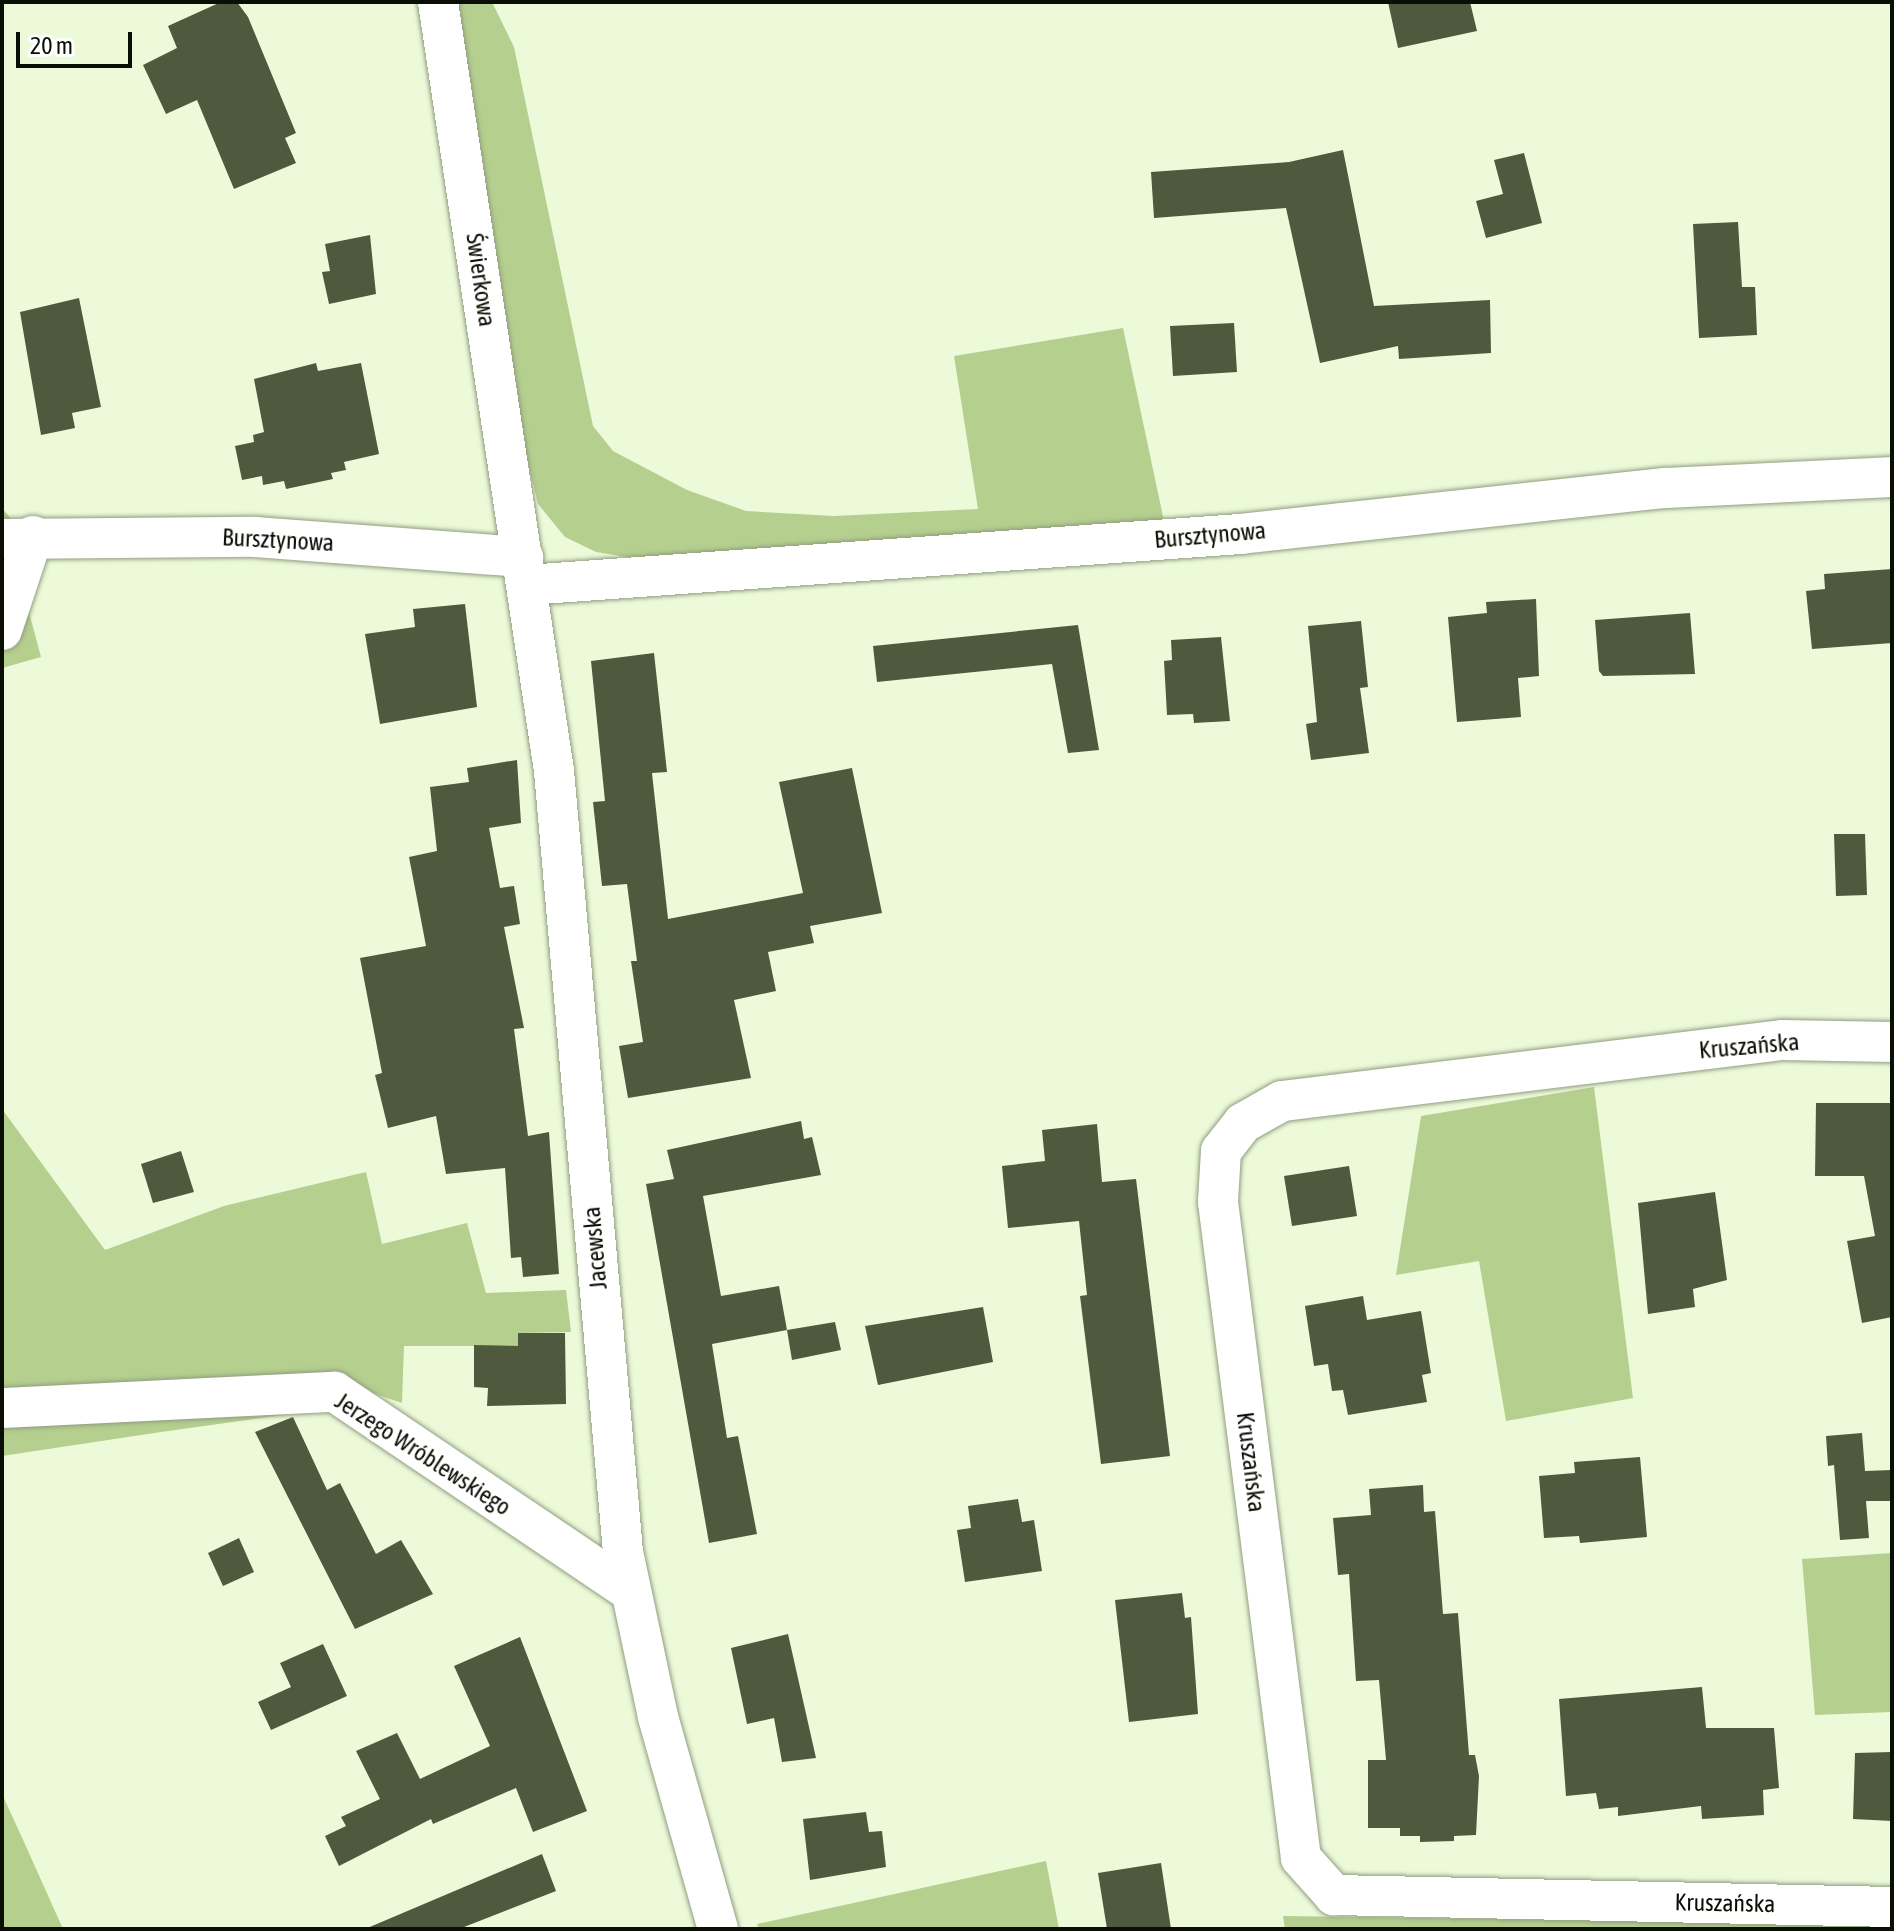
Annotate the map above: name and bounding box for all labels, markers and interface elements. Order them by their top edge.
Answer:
scale bar [20,16,136,66]
text: 20 m [30,32,73,59]
street label: Świerkowa [460,231,502,329]
street label: Bursztynowa [1153,516,1267,554]
street label: Bursztynowa [221,523,335,557]
street label: Kruszańska [1698,1027,1800,1065]
street label: Jacewska [577,1205,613,1291]
street label: Jerzego Wróblewskiego [330,1387,516,1521]
street label: Kruszańska [1231,1410,1271,1514]
street label: Kruszańska [1674,1888,1776,1918]

